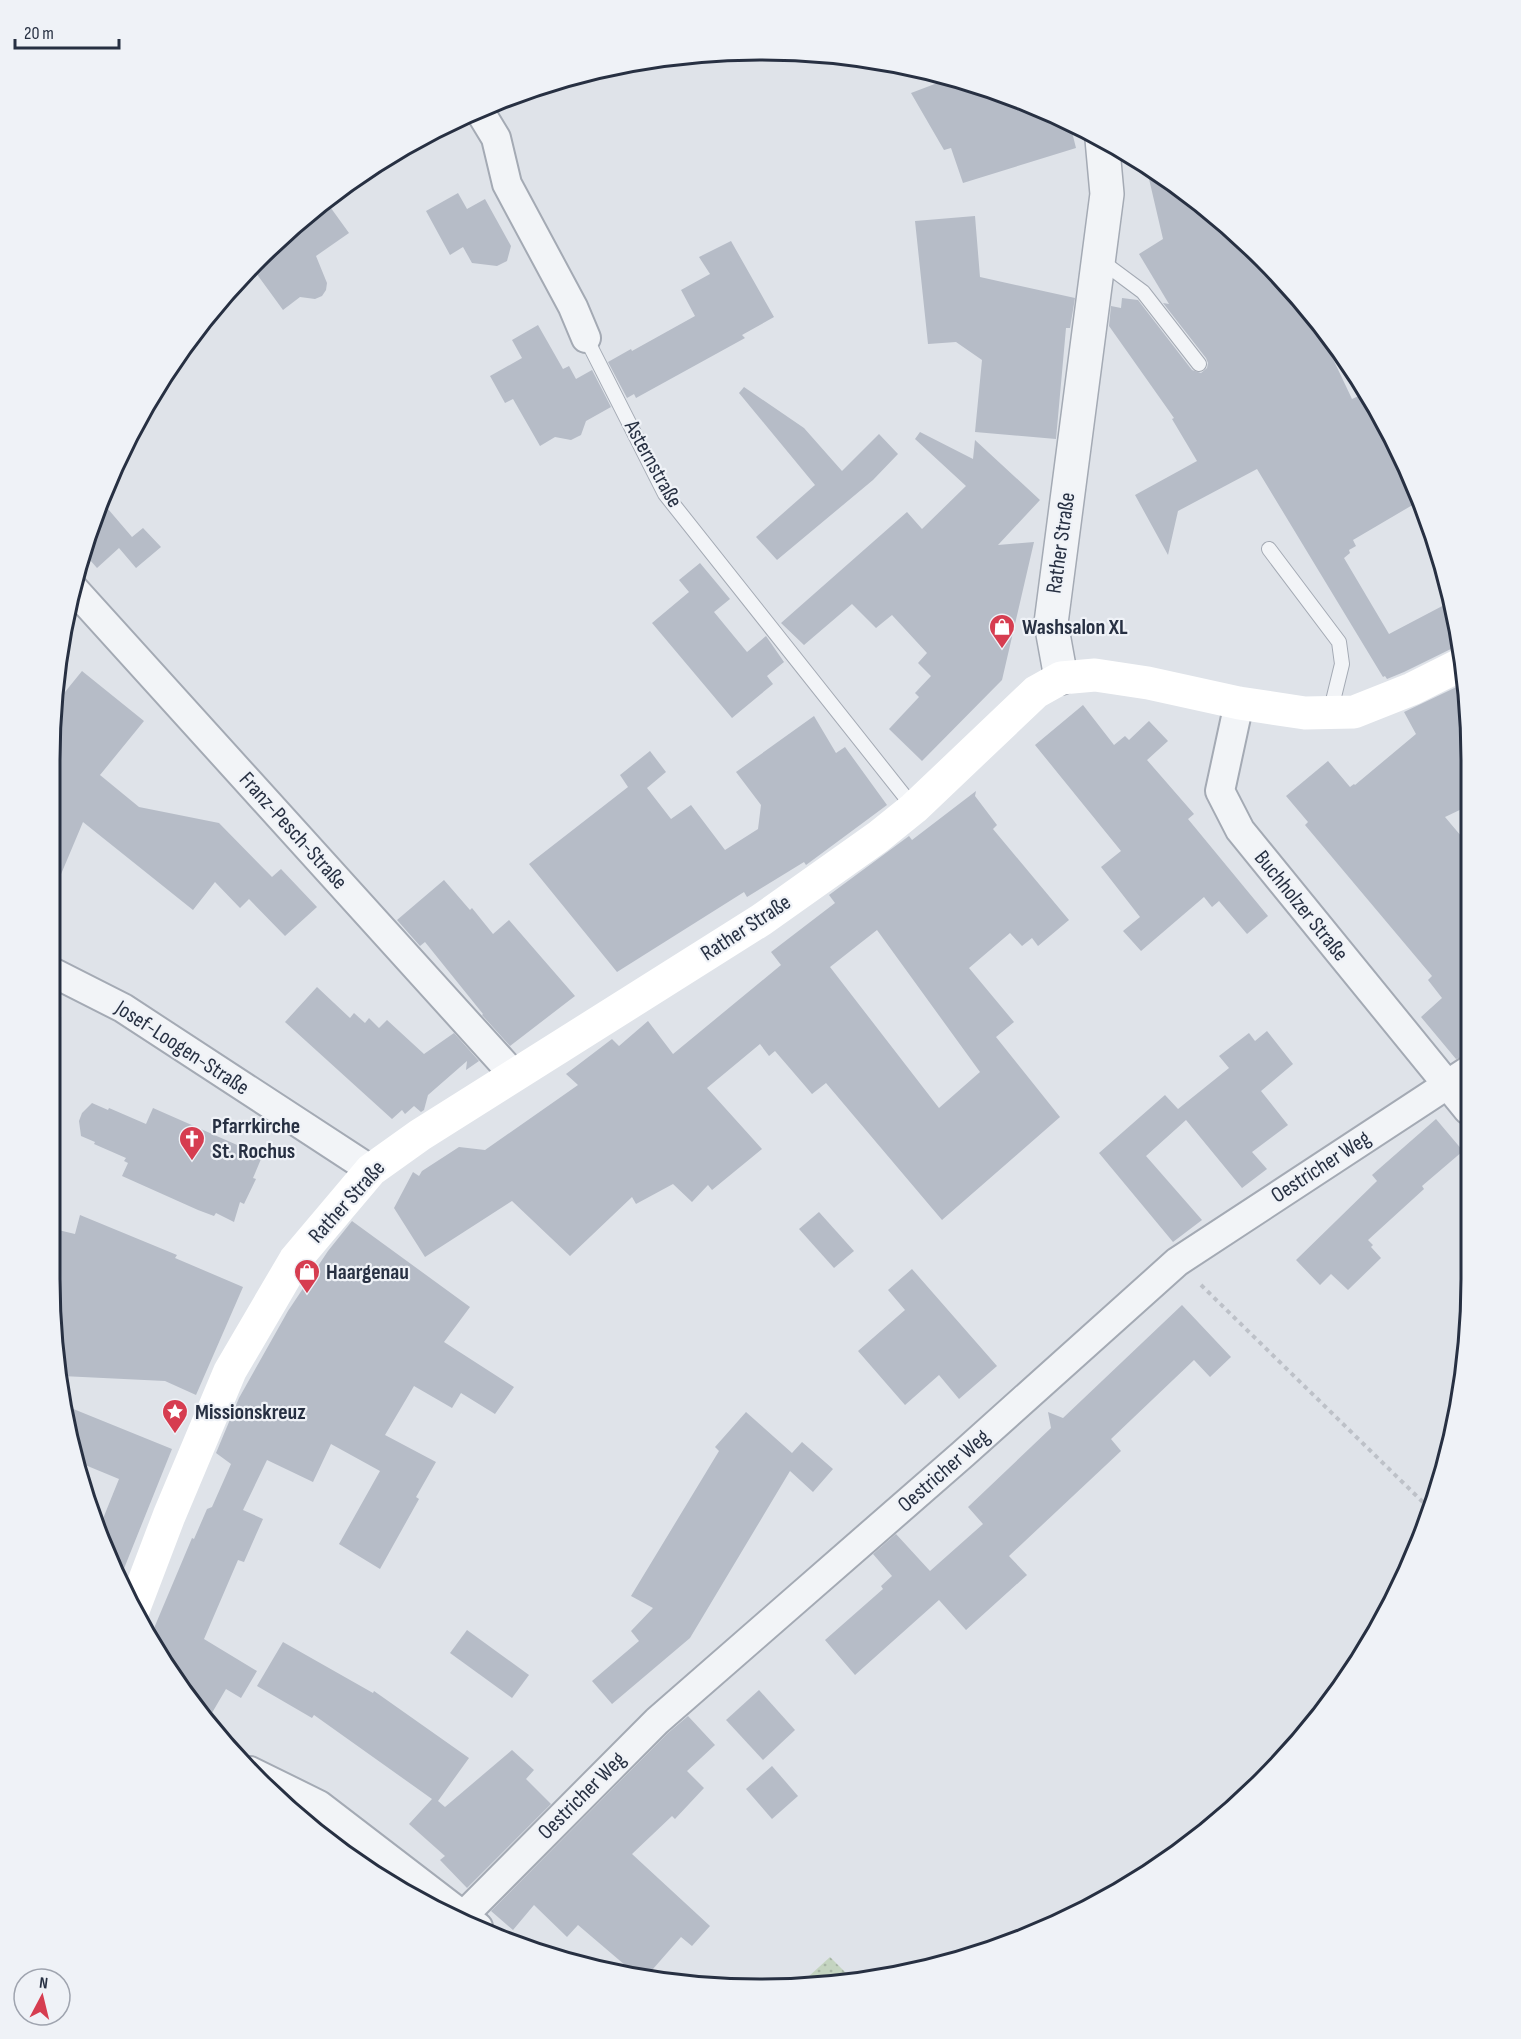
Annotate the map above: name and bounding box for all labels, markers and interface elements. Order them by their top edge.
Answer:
scale bar [15,12,118,50]
text: 20 m [24,23,54,44]
street label: Asternstraße [618,415,688,512]
street label: Rather Straße [1041,491,1081,595]
shop icon: Washsalon XL [987,612,1017,650]
place label: Washsalon XL [1022,614,1128,641]
street label: Franz-Pesch-Straße [233,767,353,895]
street label: Buchholzer Straße [1248,845,1354,967]
street label: Rather Straße [696,889,796,967]
street label: Josef-Loogen-Straße [109,994,254,1101]
place label: Pfarrkirche St. Rochus [212,1113,300,1165]
church icon: Pfarrkirche St. Rochus [177,1124,207,1162]
street label: Oestricher Weg [1266,1125,1376,1209]
street label: Rather Straße [303,1155,391,1249]
shop icon: Haargenau [292,1257,322,1295]
place label: Haargenau [326,1259,409,1286]
place icon: Missionskreuz [160,1397,190,1435]
place label: Missionskreuz [195,1399,306,1426]
street label: Oestricher Weg [892,1424,996,1518]
street label: Oestricher Weg [532,1746,632,1846]
north arrow [12,1967,72,2027]
text: N [38,1974,49,1994]

